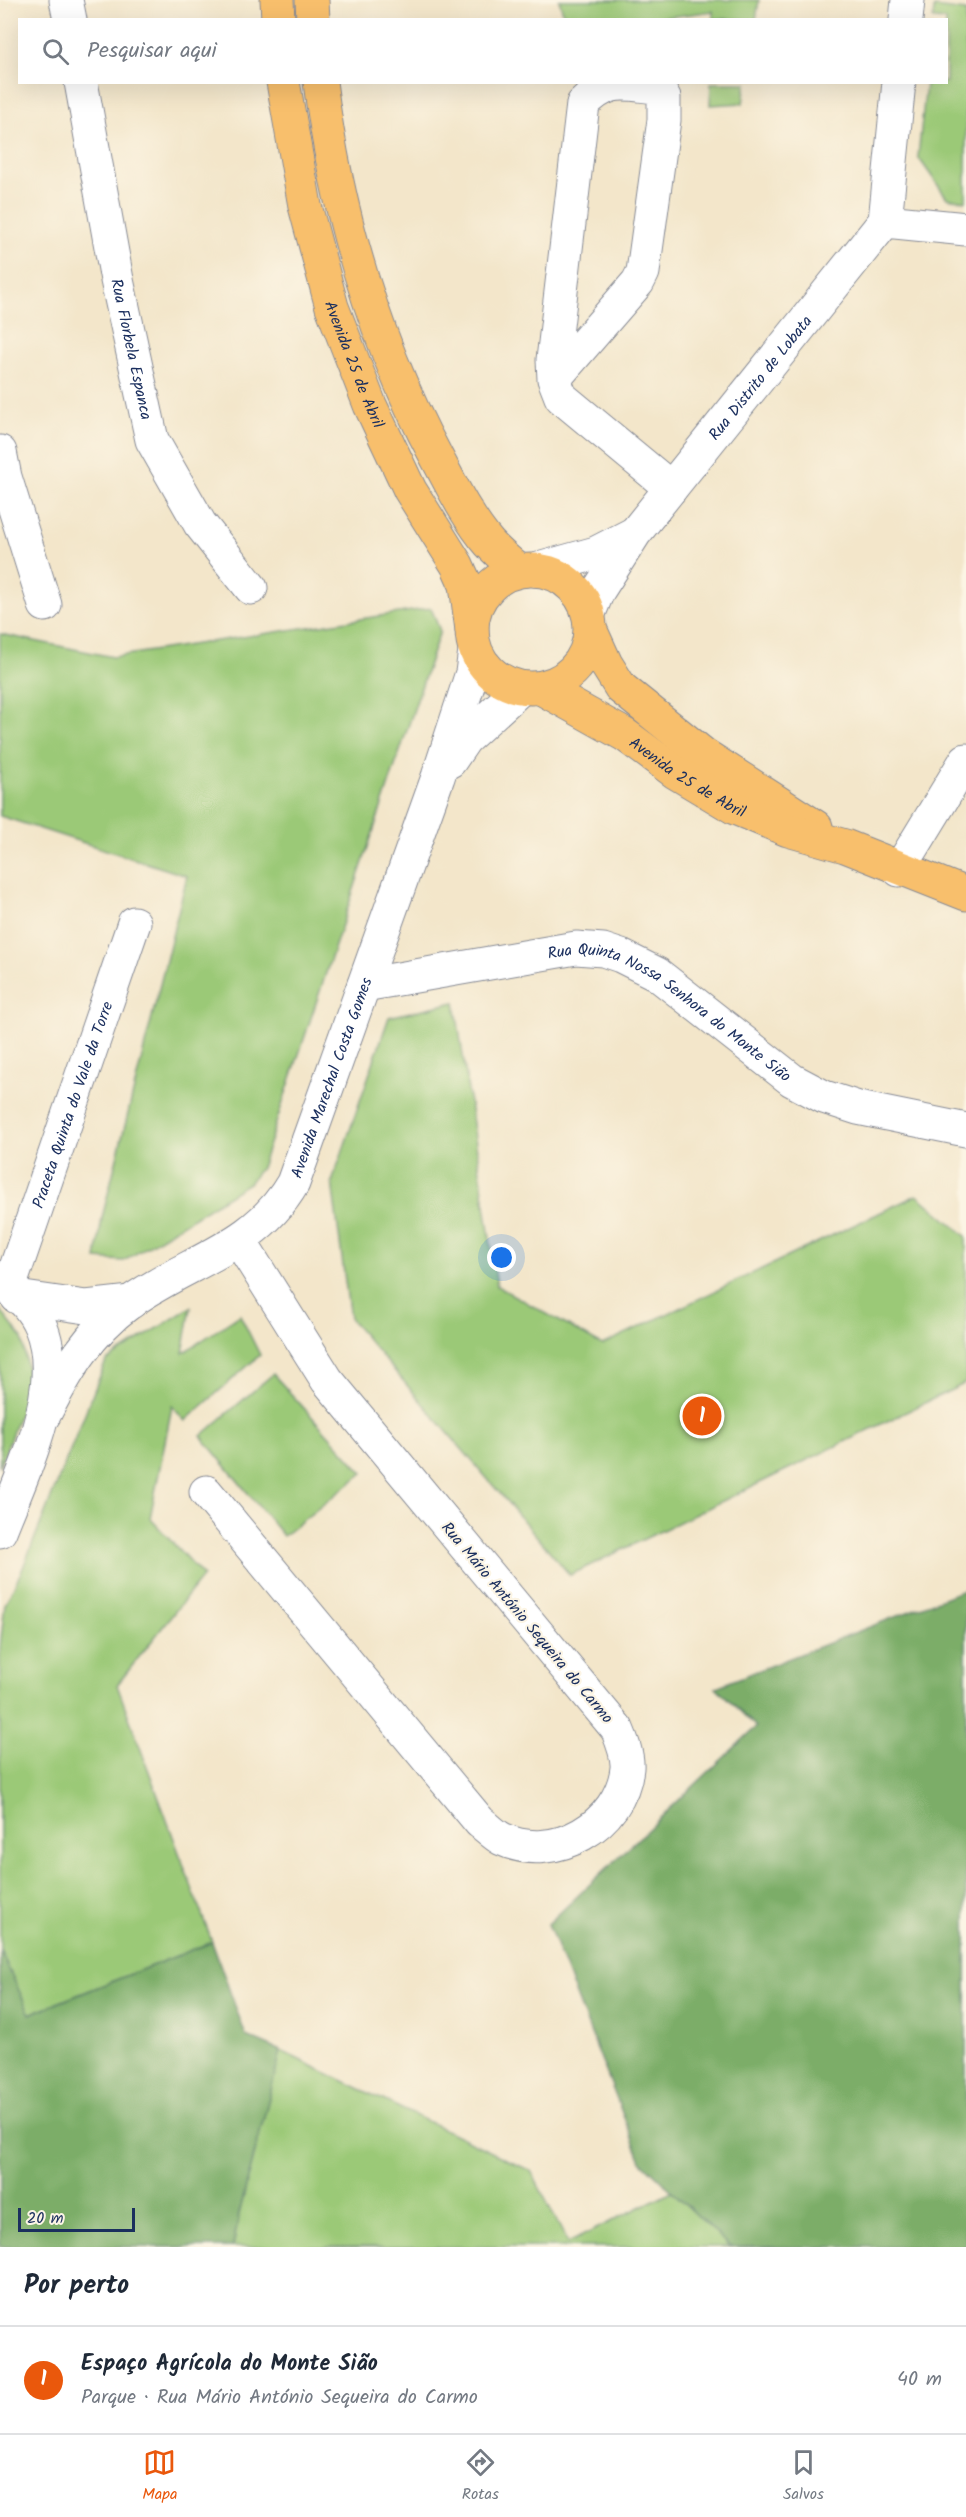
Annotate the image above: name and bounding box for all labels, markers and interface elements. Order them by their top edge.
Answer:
search box [18,18,948,84]
text: Pesquisar aqui [87,34,217,69]
icon: search [39,35,72,68]
street label: Rua Florbela Espanca [103,277,158,422]
street label: Avenida 25 de Abril [317,298,390,433]
street label: Rua Distrito de Lobata [703,310,819,446]
street label: Avenida 25 de Abril [623,731,750,825]
street label: Rua Quinta Nossa Senhora do Monte Sião [546,937,796,1089]
street label: Avenida Marechal Costa Gomes [285,974,380,1182]
street label: Praceta Quinta do Vale da Torre [26,998,120,1212]
your location [487,1243,516,1272]
pin: 1 [682,1394,722,1438]
street label: Rua Mário António Sequeira do Carmo [435,1517,619,1729]
scale bar [18,2205,135,2232]
text: 20 m [27,2206,63,2231]
text: Por perto [24,2265,129,2307]
text: Espaço Agrícola do Monte Sião [81,2347,378,2382]
text: 1 [40,2364,47,2396]
text: 40 m [897,2364,942,2396]
text: Parque · Rua Mário António Sequeira do Carmo [81,2382,478,2414]
tab: Mapa [142,2446,177,2507]
tab: Rotas [462,2446,499,2507]
tab: Salvos [783,2446,824,2507]

